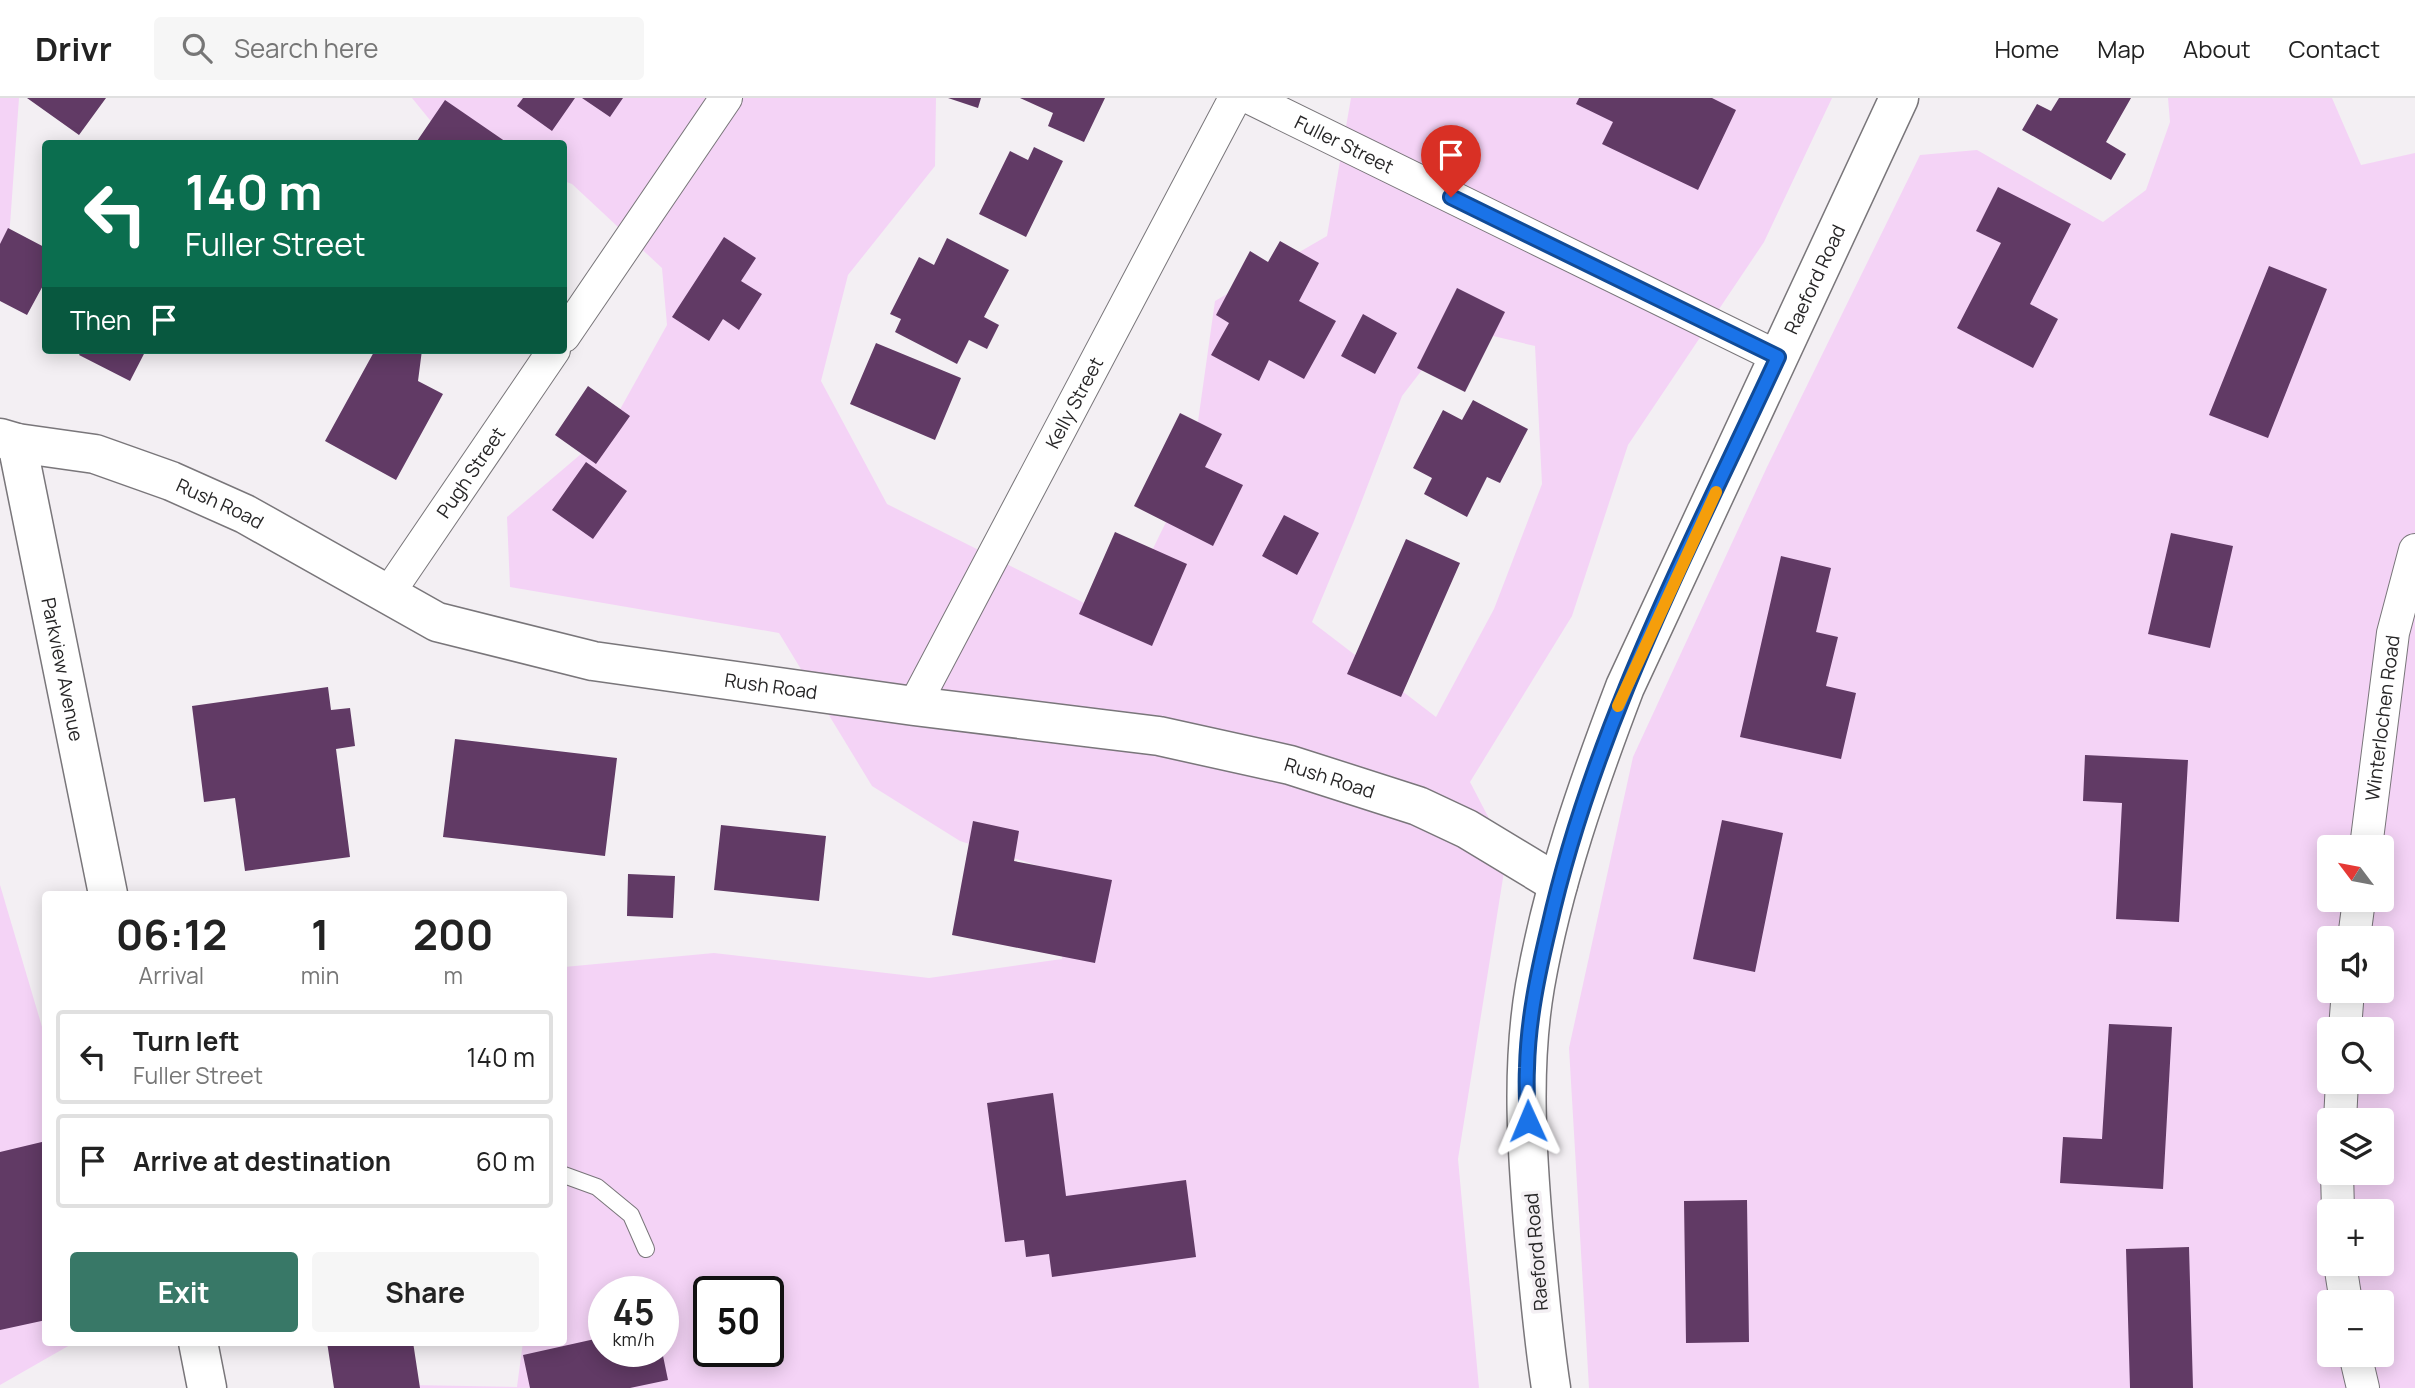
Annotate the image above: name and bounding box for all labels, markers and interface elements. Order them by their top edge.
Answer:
search box [154,17,644,80]
text: Drivr [35,26,112,71]
icon: search [178,29,216,67]
text: Search here [234,30,378,66]
text: Home [1994,32,2059,65]
text: Map [2097,32,2145,65]
text: About [2183,32,2251,65]
text: Contact [2289,32,2380,65]
street label: Fuller Street [1290,109,1398,180]
pin [1421,125,1481,197]
icon: arrive [1432,136,1470,174]
text: 140 m [185,158,322,225]
icon: left [70,168,161,259]
street label: Raeford Road [1778,220,1851,338]
text: Fuller Street [185,222,366,266]
icon: arrive [145,301,183,339]
text: Then [70,302,131,338]
street label: Kelly Street [1039,352,1109,453]
street label: Pugh Street [430,422,511,523]
street label: Rush Road [172,472,268,535]
street label: Parkview Avenue [35,595,90,744]
street label: Winterlochen Road [2359,634,2406,802]
street label: Rush Road [723,667,819,705]
street label: Rush Road [1281,751,1378,804]
north arrow [2317,835,2394,912]
map controls [2317,835,2394,1367]
text: 06:12 [116,905,227,963]
text: 1 [311,905,329,963]
text: 200 [413,905,493,963]
button: sound [2317,926,2394,1003]
text: Arrival [139,959,204,991]
text: min [301,959,339,991]
text: m [443,959,463,991]
button: search [2317,1017,2394,1094]
text: Turn left [133,1023,240,1059]
icon: left [74,1038,112,1076]
text: 140 m [466,1039,535,1075]
text: Fuller Street [133,1059,263,1091]
position arrow [1491,1084,1565,1158]
button: layers [2317,1108,2394,1185]
icon: arrive [74,1142,112,1180]
text: Arrive at destination [133,1143,391,1179]
text: 60 m [476,1143,535,1179]
street label: Raeford Road [1518,1192,1554,1312]
button: + [2317,1199,2394,1276]
button: Exit [70,1252,298,1332]
button: Share [312,1252,539,1332]
speed limit sign: 50 [693,1276,784,1367]
text: 45 [613,1288,654,1336]
button: − [2317,1290,2394,1367]
text: km/h [613,1327,654,1351]

